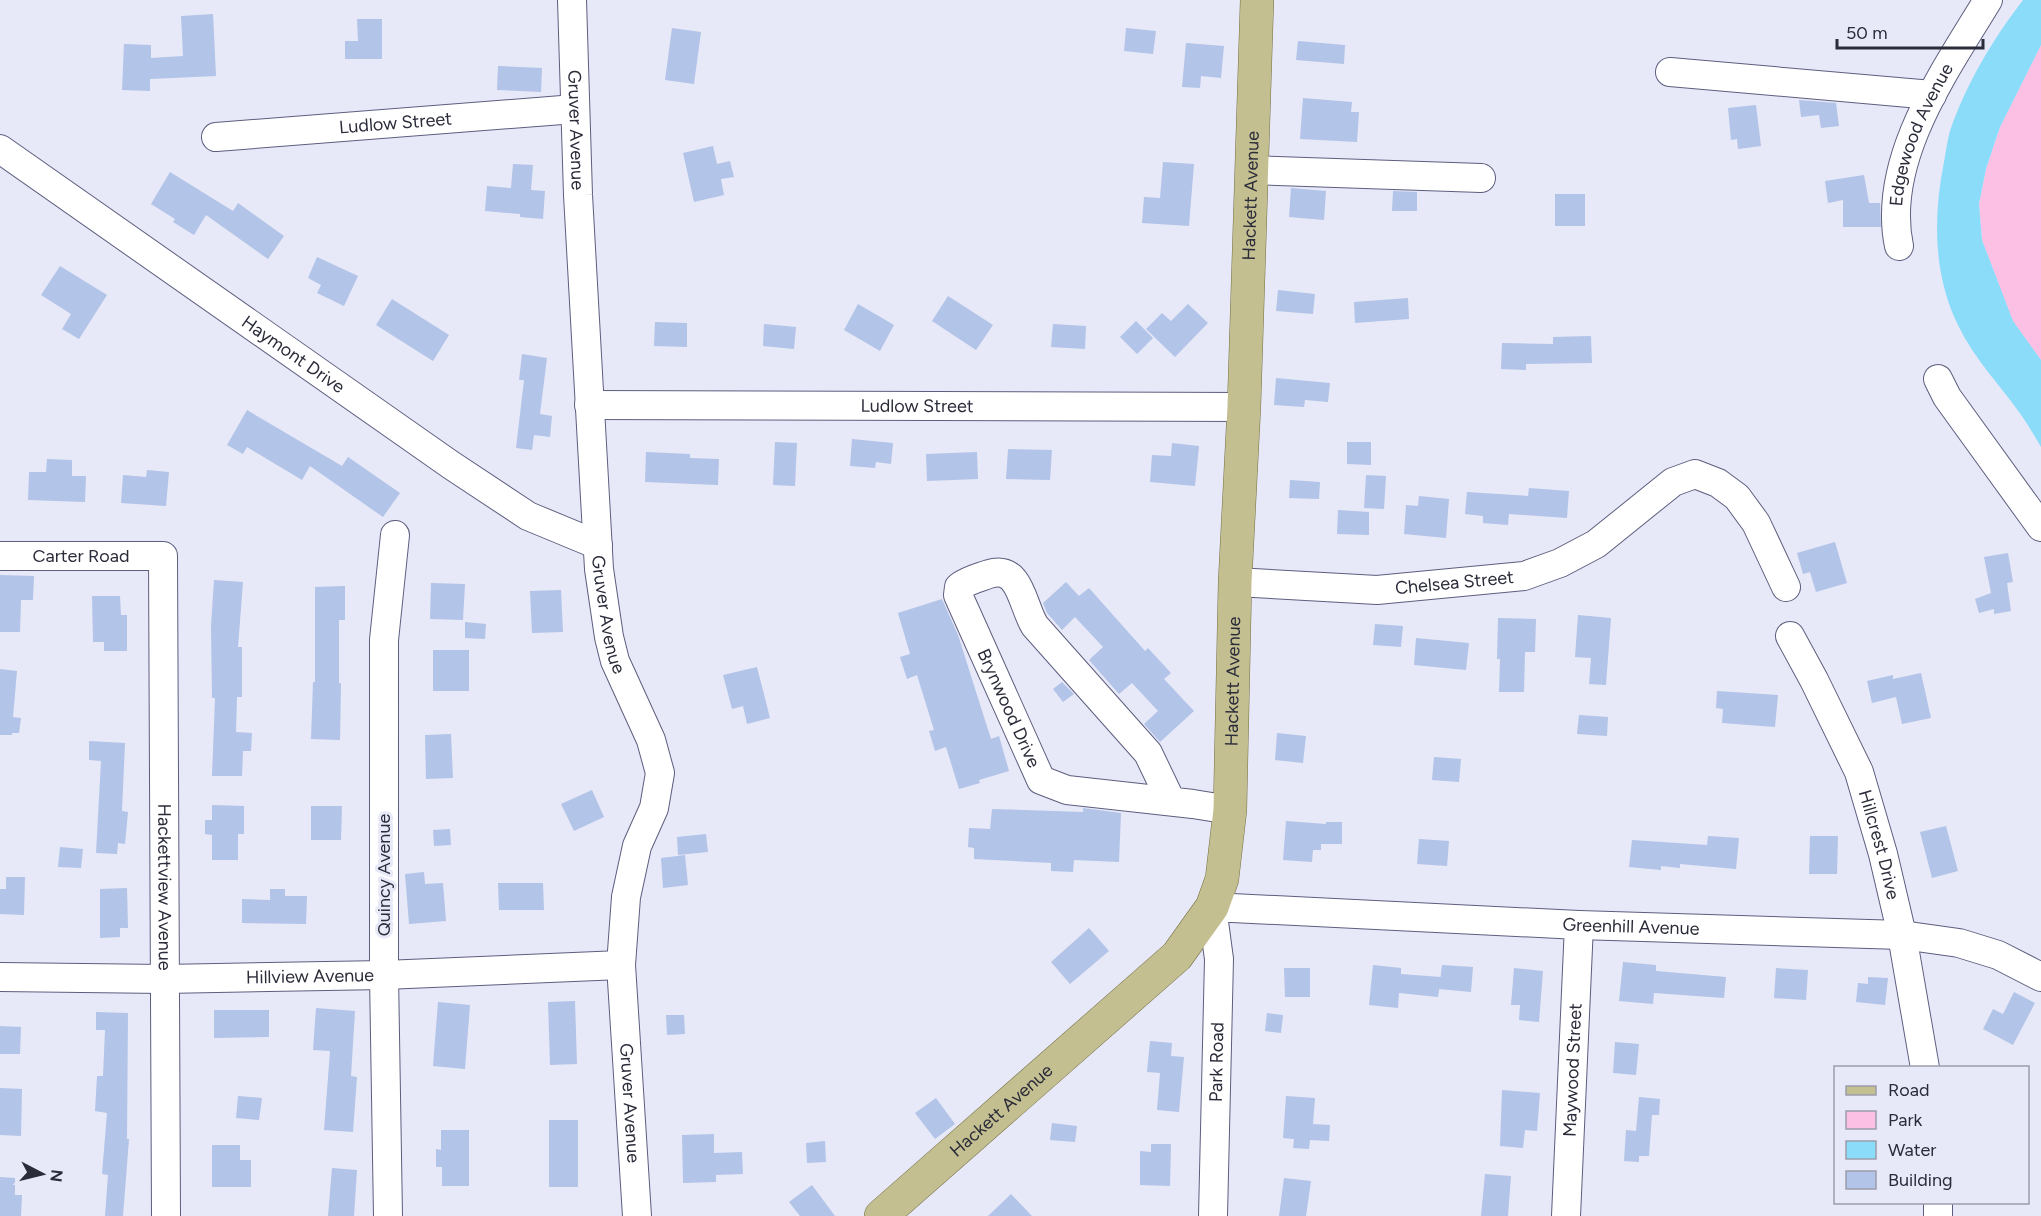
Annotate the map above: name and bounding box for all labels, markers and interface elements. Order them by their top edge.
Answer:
scale bar [1837,12,1982,50]
text: 50 m [1846,22,1888,44]
street label: Edgewood Avenue [1885,59,1958,207]
street label: Gruver Avenue [563,70,589,191]
street label: Ludlow Street [338,108,453,138]
street label: Hackett Avenue [1238,130,1264,261]
street label: Haymont Drive [237,311,349,398]
street label: Ludlow Street [860,395,974,417]
street label: Carter Road [33,545,129,567]
street label: Gruver Avenue [587,555,630,678]
street label: Chelsea Street [1394,566,1515,599]
street label: Hackett Avenue [1220,616,1245,747]
street label: Brynwood Drive [973,645,1045,771]
street label: Hillcrest Drive [1854,787,1904,902]
street label: Hackettview Avenue [153,803,176,971]
street label: Quincy Avenue [373,814,395,936]
street label: Greenhill Avenue [1562,913,1700,940]
street label: Hillview Avenue [246,964,374,989]
street label: Maywood Street [1559,1003,1587,1138]
street label: Park Road [1205,1022,1229,1102]
street label: Gruver Avenue [615,1042,645,1164]
street label: Hackett Avenue [945,1059,1057,1162]
legend [1834,1066,2029,1204]
text: Road [1888,1079,1929,1101]
text: Park [1888,1109,1923,1131]
text: Water [1888,1139,1936,1161]
north arrow [12,1144,72,1204]
text: N [46,1168,67,1183]
text: Building [1888,1169,1953,1191]

